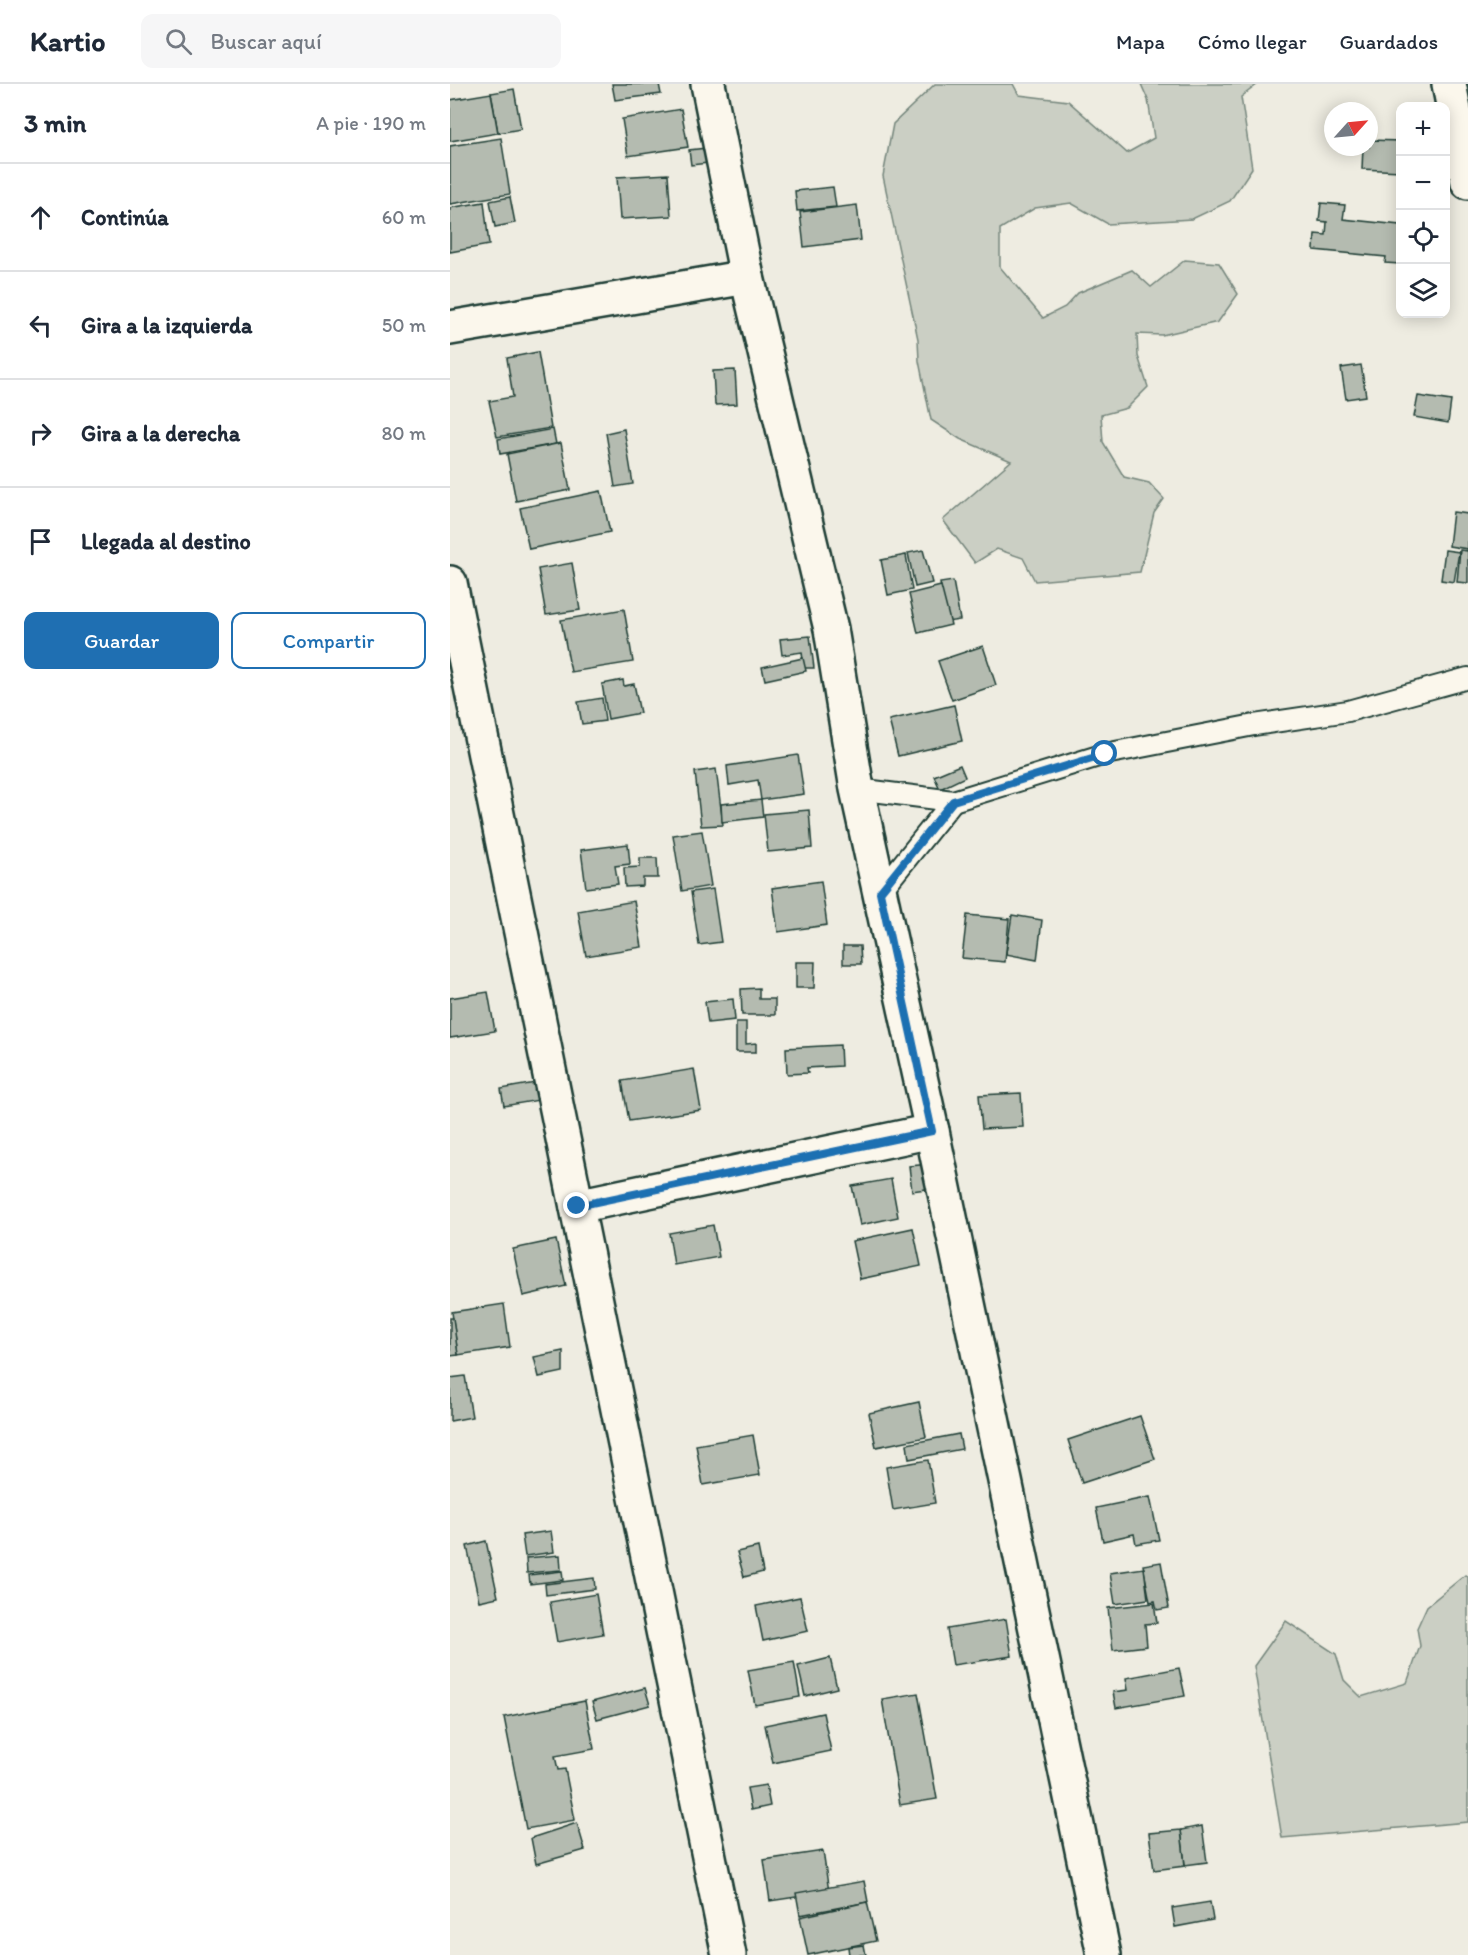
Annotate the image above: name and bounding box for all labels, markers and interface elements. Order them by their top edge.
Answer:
search box [141,14,561,68]
text: Kartio [30,24,105,58]
icon: search [162,25,195,58]
text: Buscar aquí [210,28,322,55]
text: Mapa [1116,29,1165,54]
text: Cómo llegar [1198,29,1307,54]
text: Guardados [1340,29,1438,54]
north arrow [1324,102,1378,156]
map controls [1396,102,1450,318]
button: + [1396,102,1450,156]
text: 3 min [24,107,86,139]
text: A pie · 190 m [316,111,426,135]
button: − [1396,156,1450,210]
icon: ahead [24,201,57,234]
text: Continúa [81,204,169,231]
text: 60 m [382,205,426,229]
button: locate [1396,210,1450,264]
button: layers [1396,264,1450,318]
icon: left [24,309,57,342]
text: Gira a la izquierda [81,312,252,339]
text: 50 m [382,313,426,337]
icon: right [24,417,57,450]
text: Gira a la derecha [81,420,240,447]
text: 80 m [381,421,426,445]
icon: arrive [24,525,57,558]
text: Llegada al destino [81,528,251,555]
button: Guardar [24,612,219,669]
button: Compartir [231,612,426,669]
route start [1091,740,1117,766]
route end [563,1192,589,1218]

